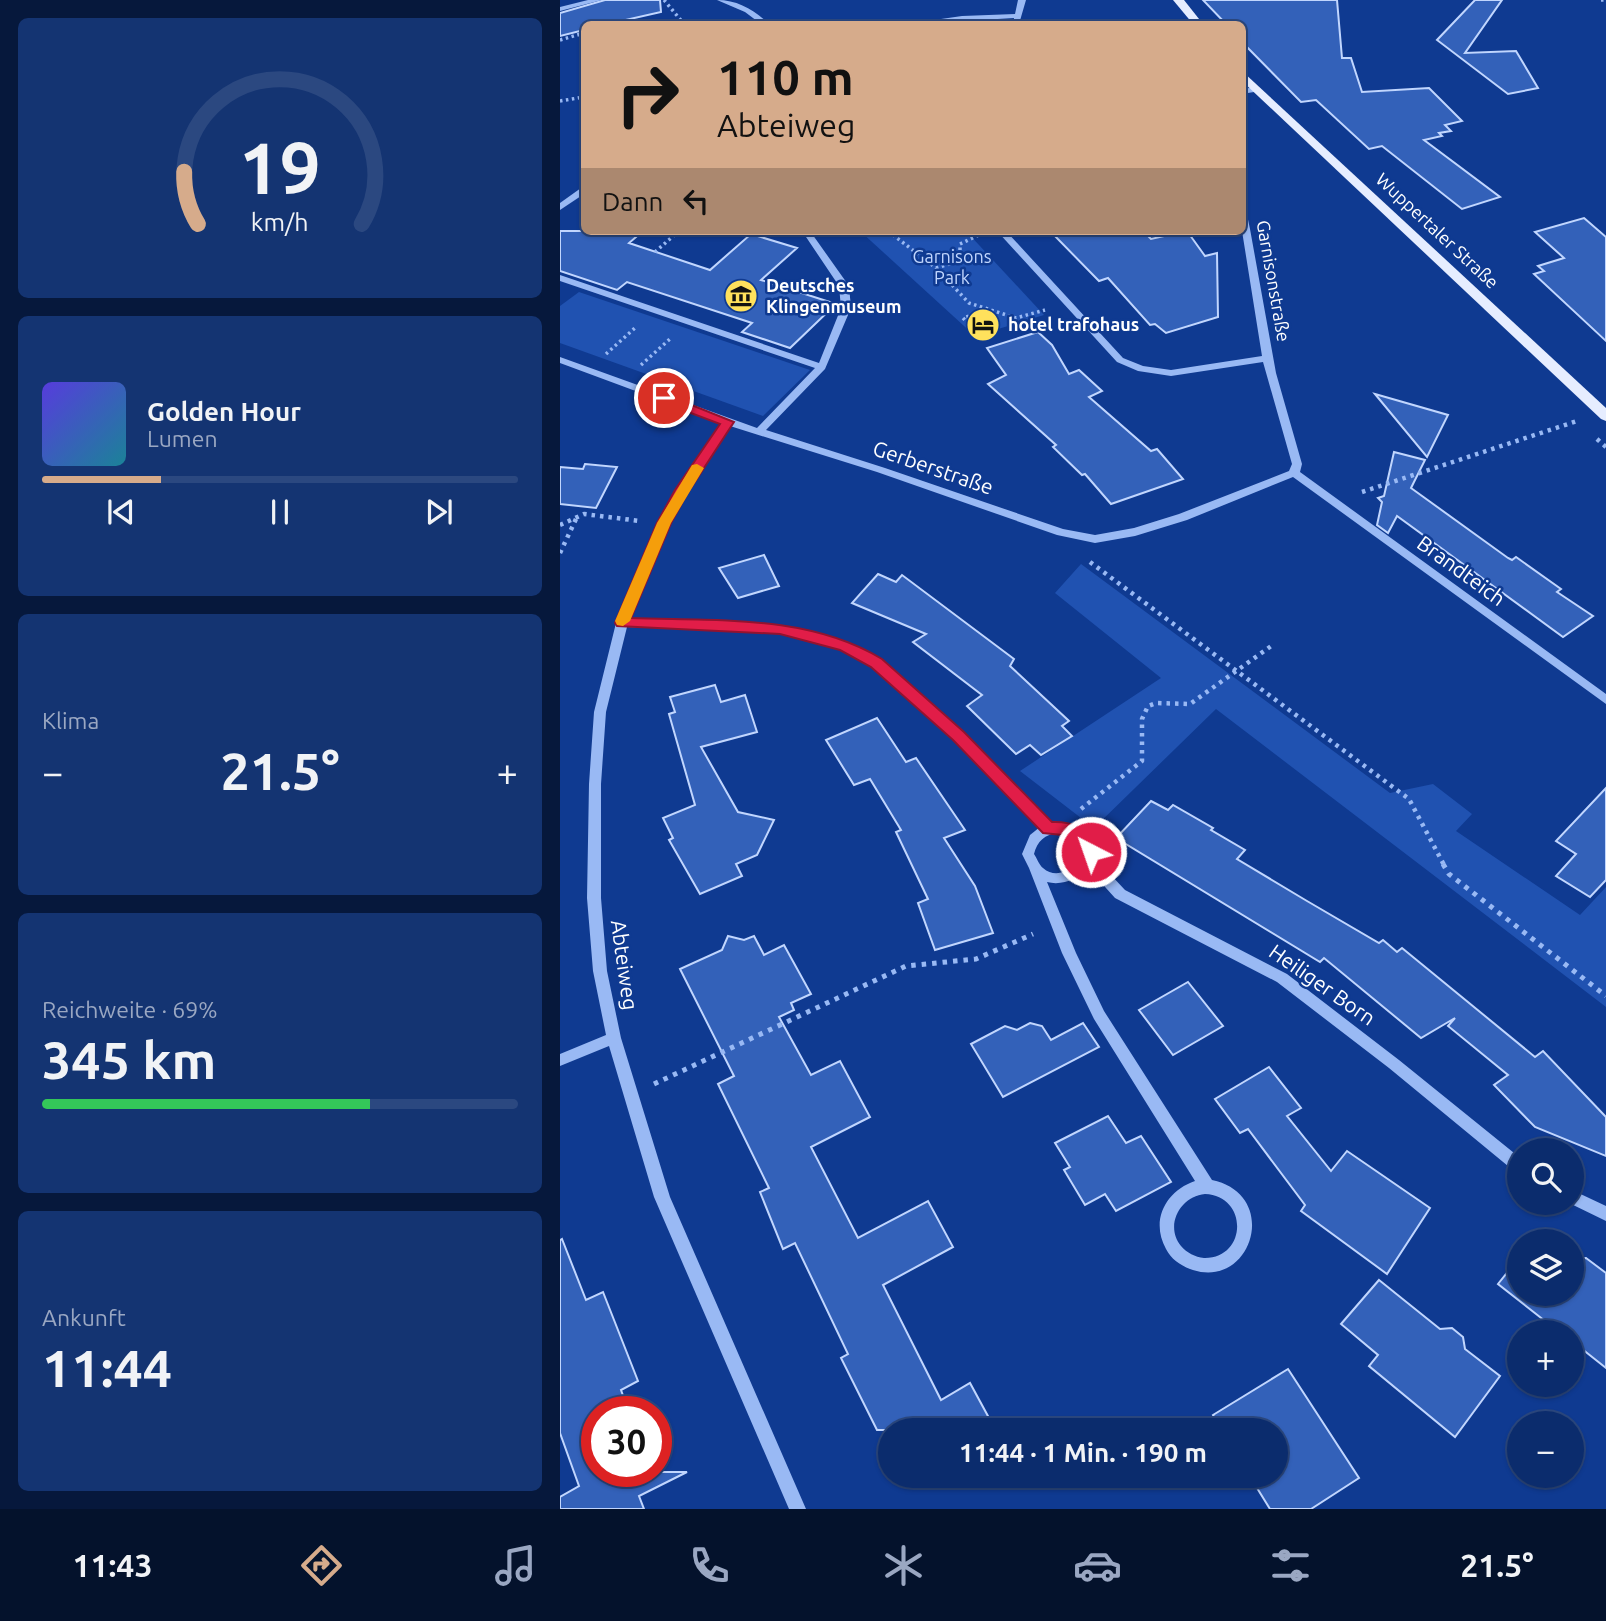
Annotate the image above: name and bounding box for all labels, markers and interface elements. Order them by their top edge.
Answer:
icon: right [602,49,693,140]
text: 110 m [717,49,854,104]
text: Abteiweg [717,107,855,143]
text: 19 [239,126,321,208]
street label: Wuppertaler Straße [1372,168,1503,292]
icon: left [677,182,715,220]
text: Dann [602,187,663,216]
text: km/h [251,208,309,236]
street label: Garnisonstraße [1253,219,1295,343]
park label: Garnisons Park [912,246,992,287]
place label: Deutsches Klingenmuseum [766,275,901,316]
museum icon: Deutsches Klingenmuseum [722,277,760,315]
hotel icon: hotel trafohaus [964,306,1002,344]
place label: hotel trafohaus [1008,314,1139,334]
pin [634,368,694,428]
icon: arrive [645,379,683,417]
text: Golden Hour [147,397,301,426]
text: Lumen [147,426,218,451]
street label: Gerberstraße [870,435,997,499]
icon: previous [102,493,140,531]
icon: pause [261,493,299,531]
icon: next [420,493,458,531]
street label: Brandteich [1413,530,1510,610]
text: Klima [42,708,99,733]
text: 21.5° [220,742,340,800]
text: − [42,751,63,793]
text: + [497,751,518,793]
position arrow [1054,815,1128,889]
street label: Abteiweg [607,918,643,1011]
street label: Heiliger Born [1265,939,1380,1030]
text: Reichweite · 69% [42,997,218,1022]
text: 345 km [42,1031,216,1089]
map controls [1507,1138,1584,1488]
button: search [1507,1138,1584,1215]
button: layers [1507,1229,1584,1306]
text: Ankunft [42,1305,126,1330]
button: + [1507,1320,1584,1397]
text: 11:44 [42,1339,172,1397]
speed limit sign: 30 [581,1396,672,1487]
button: − [1507,1411,1584,1488]
text: 11:44 · 1 Min. · 190 m [959,1438,1207,1467]
icon: directions [297,1541,346,1590]
icon: music [491,1541,540,1590]
icon: phone [685,1541,734,1590]
icon: climate [879,1541,928,1590]
icon: car [1073,1541,1122,1590]
icon: filters [1266,1541,1315,1590]
text: 11:43 [72,1547,152,1583]
text: 21.5° [1460,1547,1533,1583]

